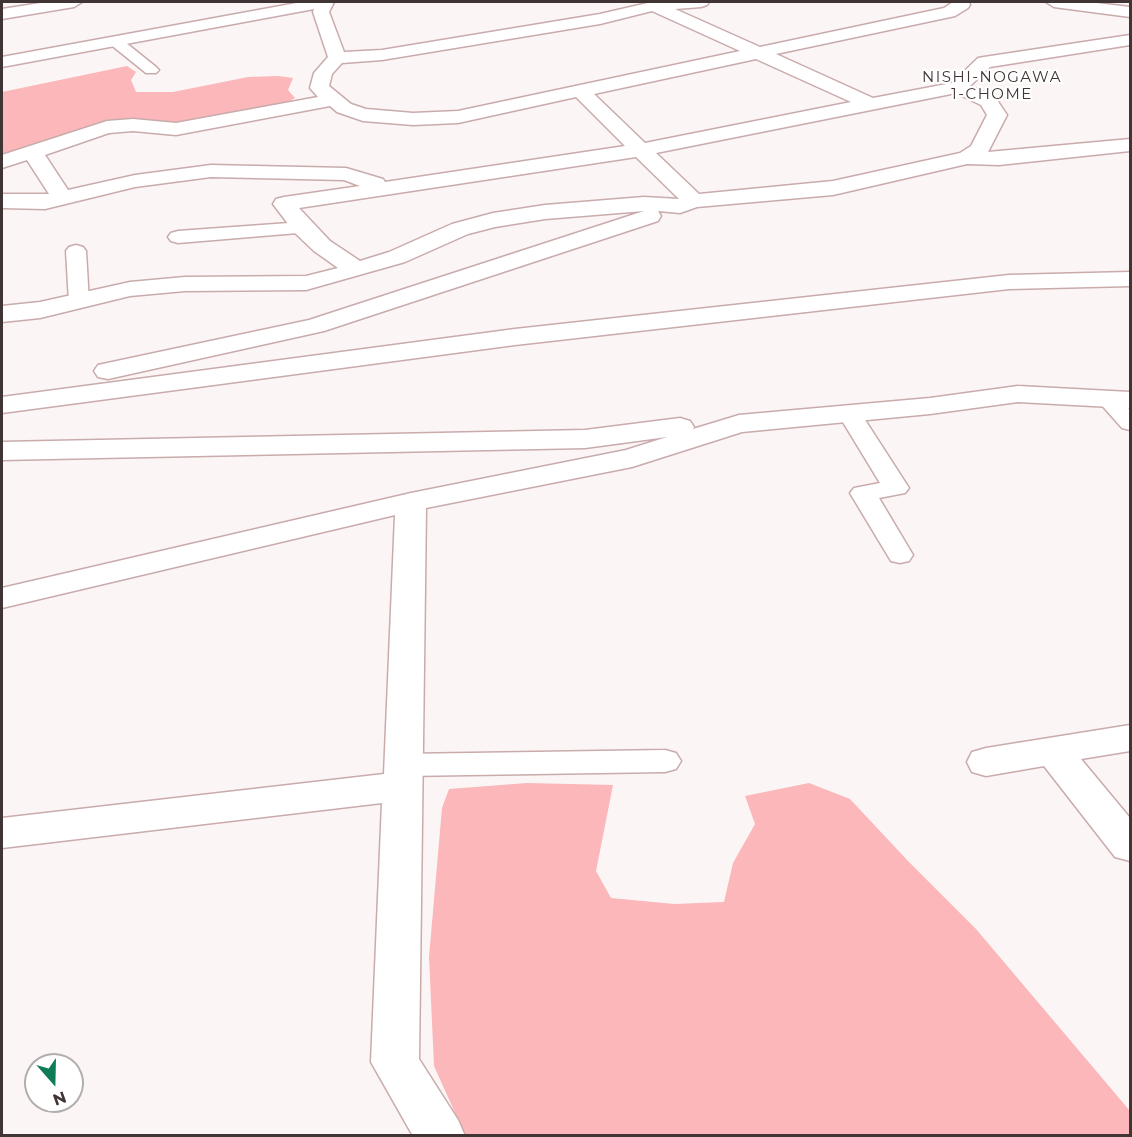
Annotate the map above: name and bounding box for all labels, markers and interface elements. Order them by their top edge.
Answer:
district label: NISHI-NOGAWA 1-CHOME [922,69,1062,104]
north arrow [24,1053,84,1113]
text: N [50,1087,69,1110]

